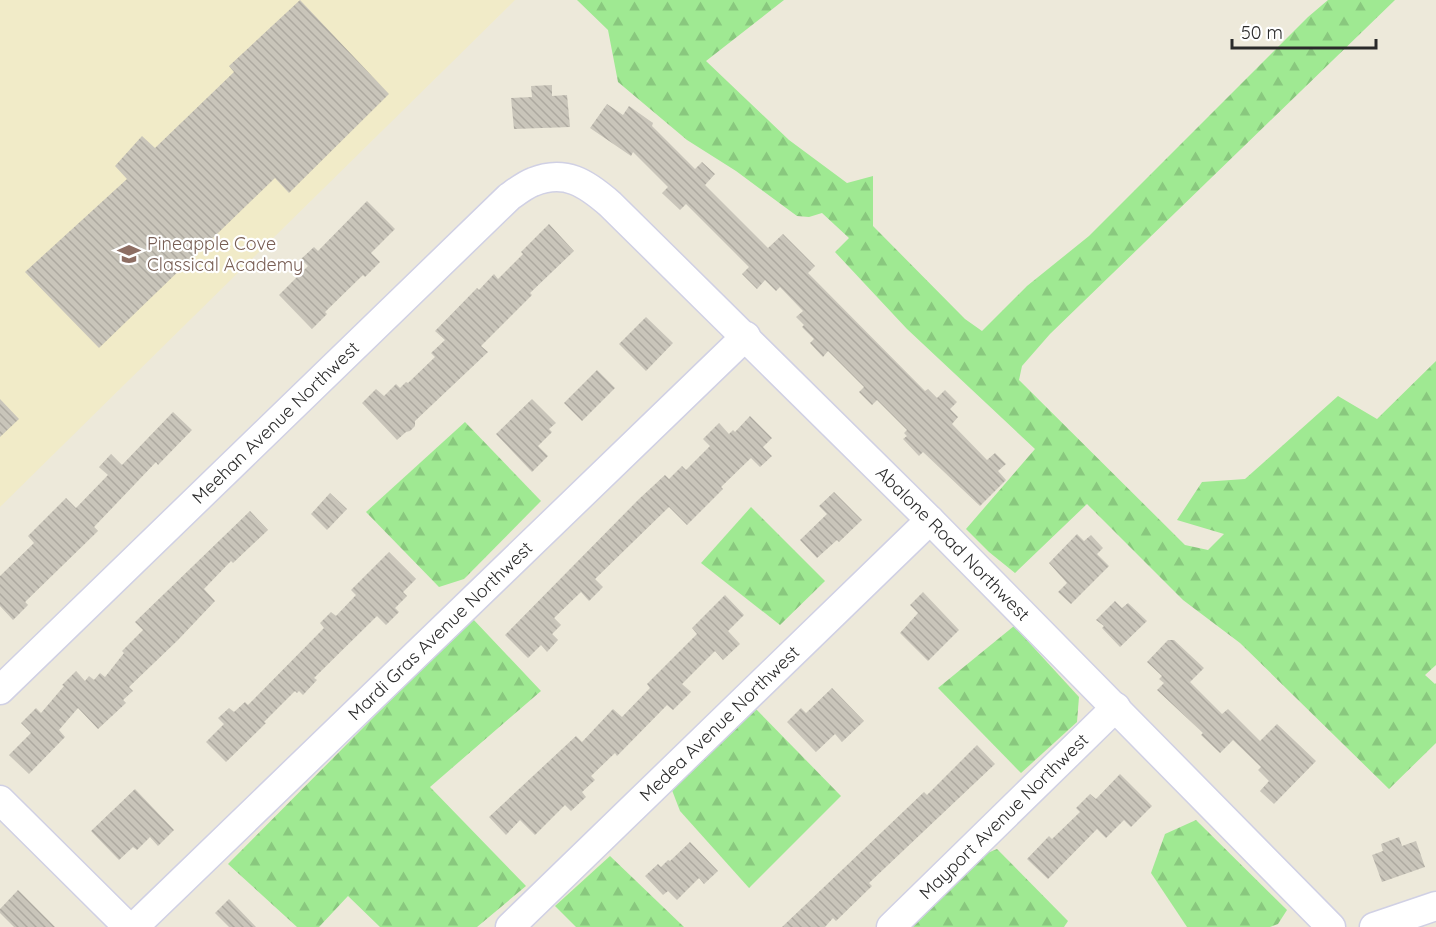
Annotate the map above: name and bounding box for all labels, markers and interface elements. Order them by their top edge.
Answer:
scale bar [1232,12,1376,50]
text: 50 m [1241,21,1283,44]
place label: Pineapple Cove Classical Academy [147,232,303,276]
school or university icon: Pineapple Cove Classical Academy [116,241,142,267]
street label: Meehan Avenue Northwest [187,336,364,509]
street label: Abalone Road Northwest [871,461,1035,626]
street label: Mardi Gras Avenue Northwest [343,536,537,725]
street label: Medea Avenue Northwest [634,641,804,806]
street label: Mayport Avenue Northwest [914,728,1093,904]

